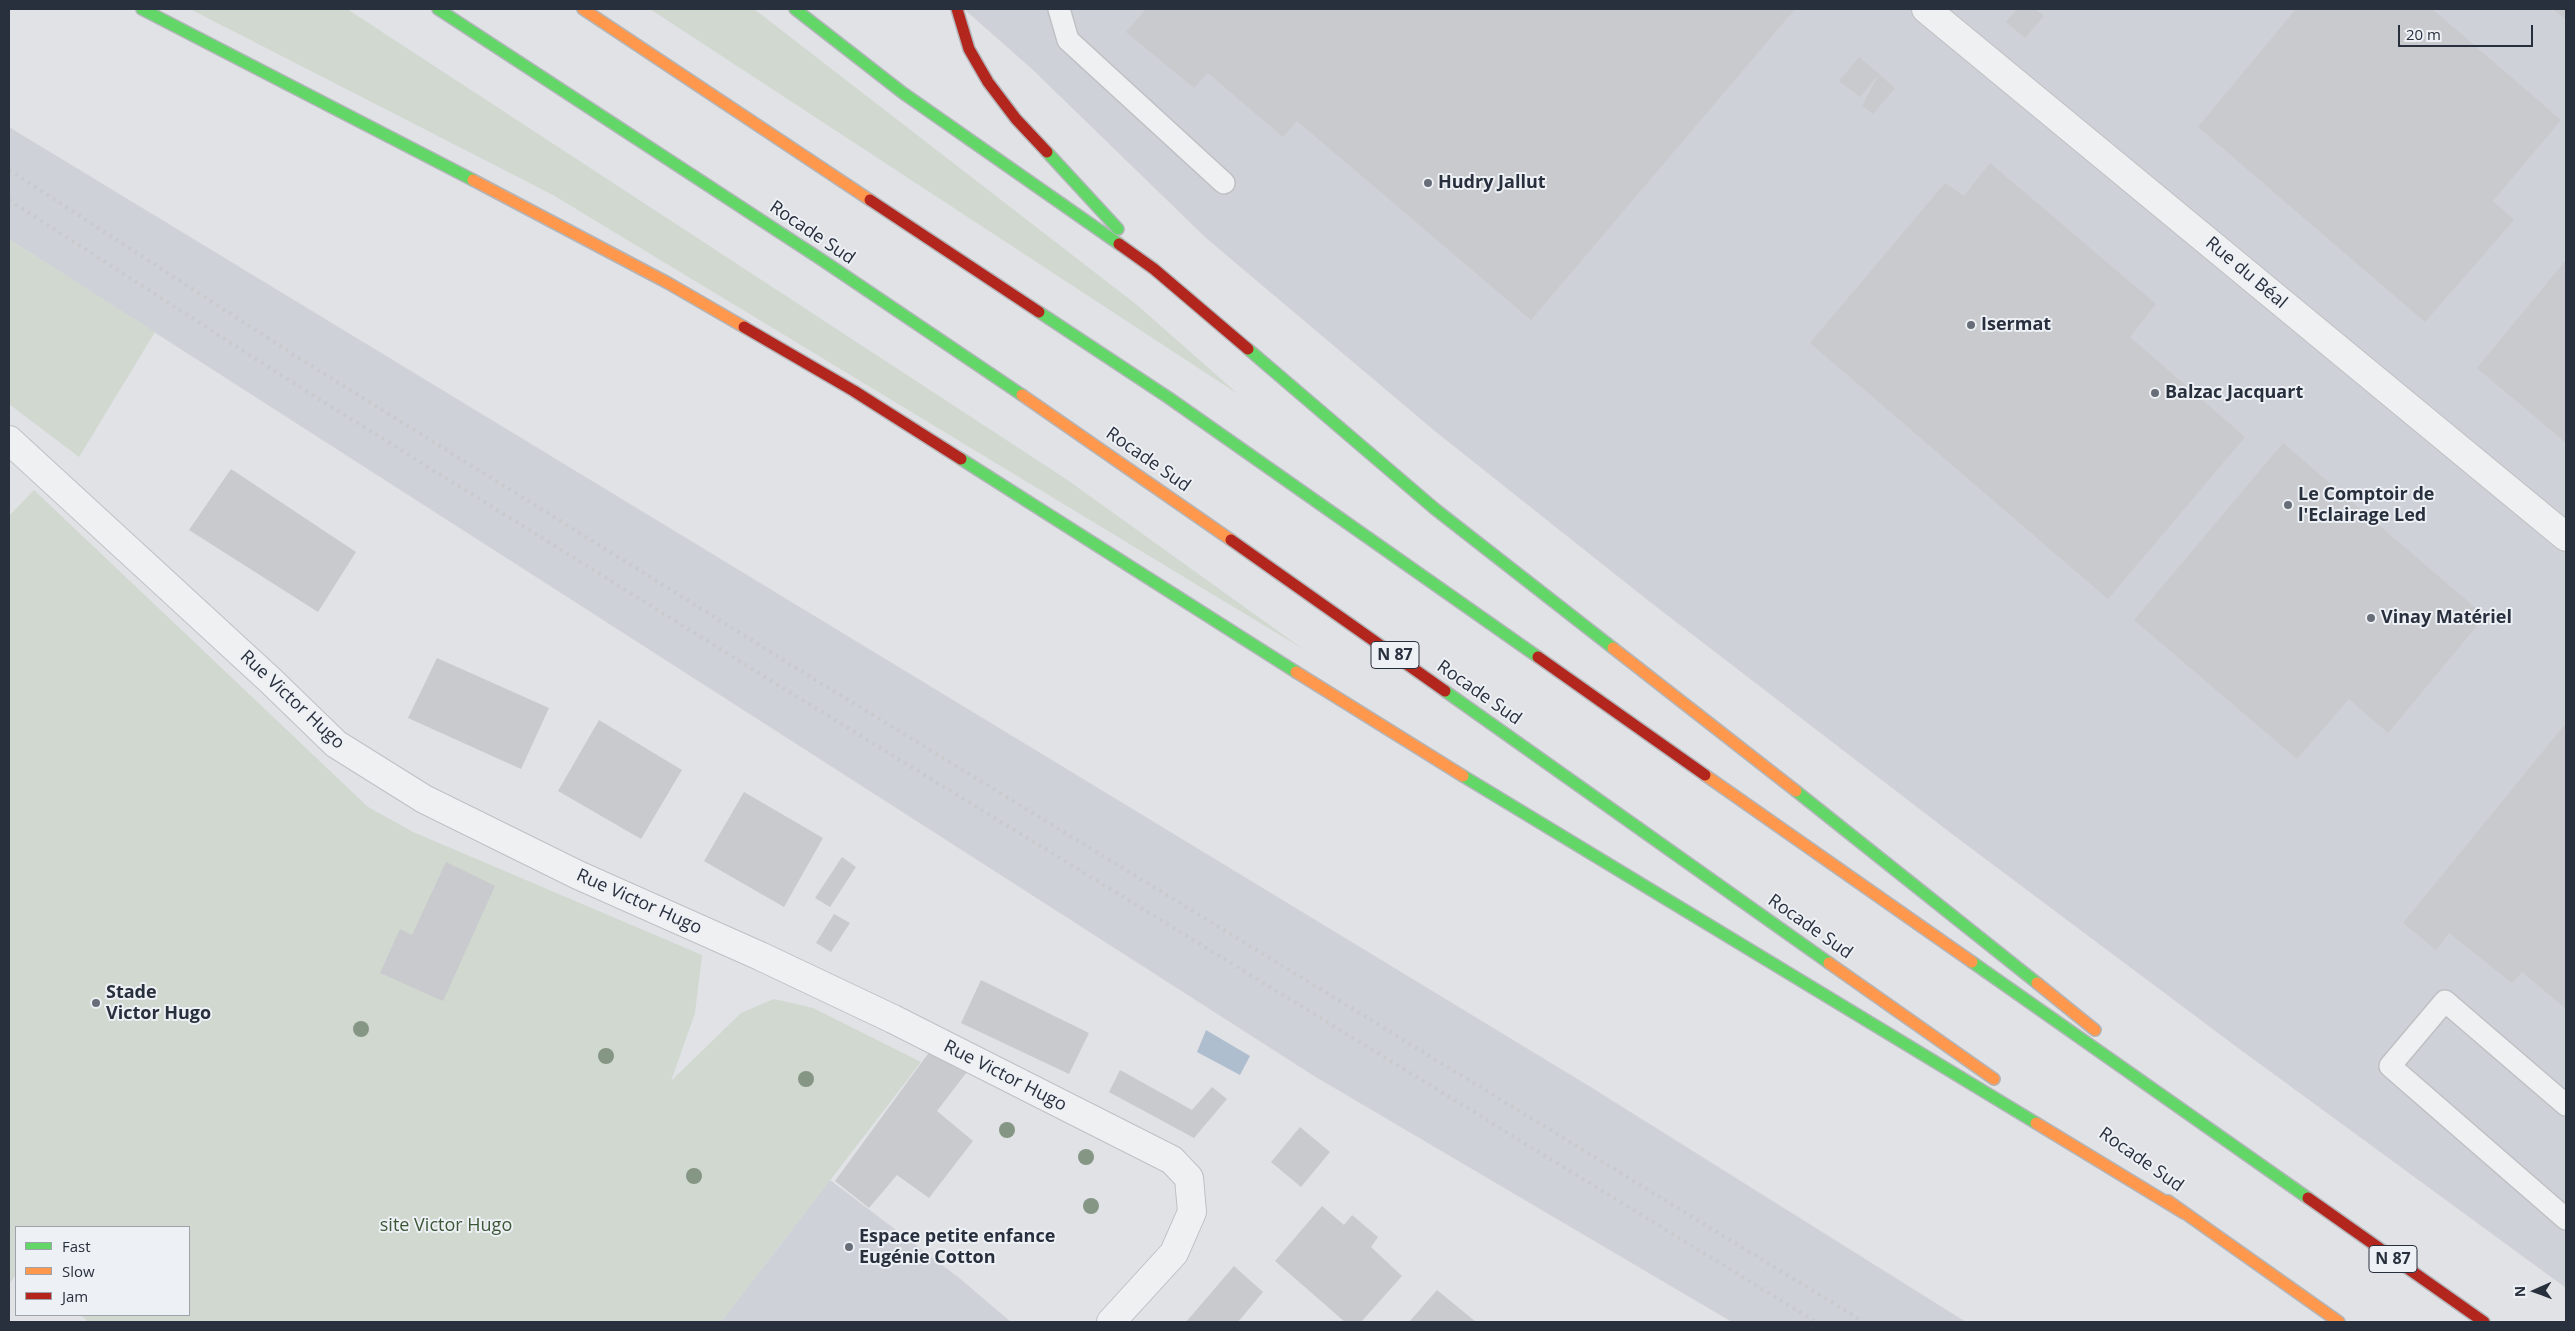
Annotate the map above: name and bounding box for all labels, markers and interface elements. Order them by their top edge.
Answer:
scale bar [2400,15,2535,47]
text: 20 m [2406,24,2441,44]
place label: Hudry Jallut [1438,172,1546,194]
marker: Hudry Jallut [1422,177,1434,189]
street label: Rocade Sud [765,197,859,269]
street label: Rue du Béal [2201,233,2291,313]
place label: Isermat [1981,314,2051,336]
marker: Isermat [1965,319,1977,331]
place label: Balzac Jacquart [2165,382,2303,404]
marker: Balzac Jacquart [2149,387,2161,399]
street label: Rocade Sud [1102,423,1194,497]
place label: Le Comptoir de l'Eclairage Led [2298,484,2434,526]
marker: Le Comptoir de l'Eclairage Led [2282,499,2294,511]
place label: Vinay Matériel [2381,607,2512,629]
marker: Vinay Matériel [2365,612,2377,624]
road number: N 87 [1371,642,1419,668]
street label: Rue Victor Hugo [235,646,349,754]
street label: Rocade Sud [1433,656,1525,730]
street label: Rue Victor Hugo [573,865,705,939]
street label: Rocade Sud [1764,890,1856,964]
place label: Stade Victor Hugo [106,982,211,1024]
marker: Stade Victor Hugo [90,997,102,1009]
street label: Rue Victor Hugo [940,1036,1070,1116]
street label: Rocade Sud [2095,1123,2187,1197]
park label: site Victor Hugo [380,1215,512,1237]
legend [15,1226,190,1316]
place label: Espace petite enfance Eugénie Cotton [859,1226,1055,1268]
text: Fast [62,1236,91,1256]
marker: Espace petite enfance Eugénie Cotton [843,1241,855,1253]
road number: N 87 [2369,1246,2417,1272]
text: Slow [62,1261,95,1281]
north arrow [2510,1266,2560,1316]
text: Jam [62,1286,88,1306]
text: N [2510,1286,2529,1298]

